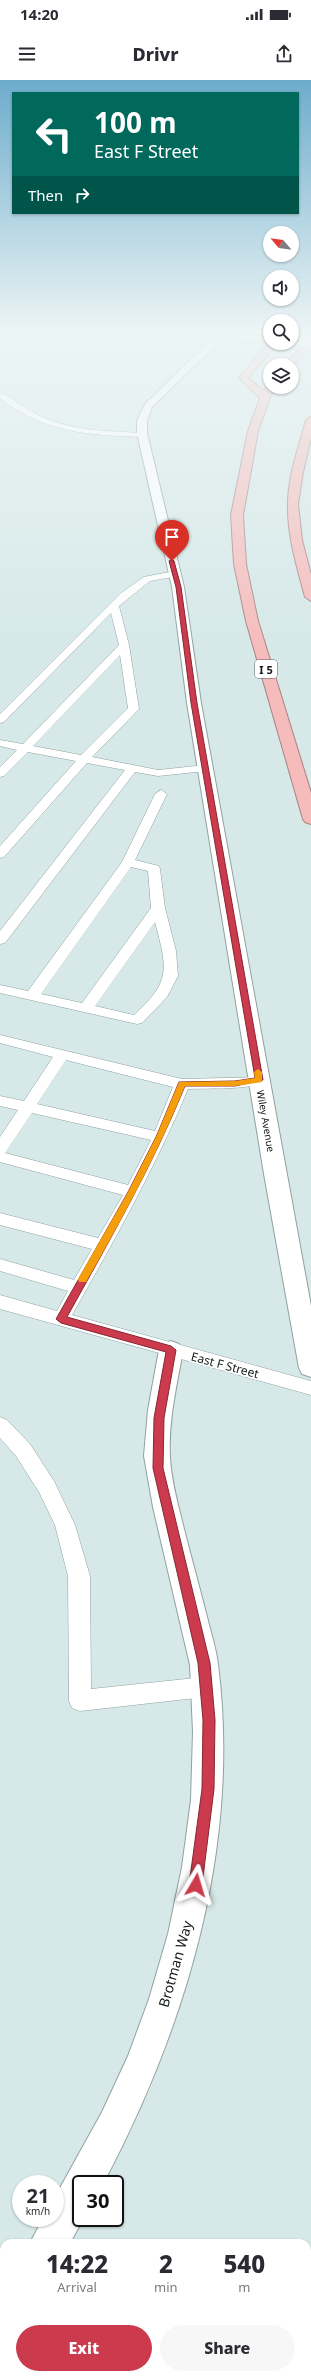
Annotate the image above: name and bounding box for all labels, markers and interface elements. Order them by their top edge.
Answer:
text: 14:20 [20,4,59,24]
text: Drivr [133,42,178,66]
icon: menu [16,43,38,65]
icon: share [273,43,295,65]
text: 100 m [94,103,177,141]
icon: left [28,108,80,160]
text: East F Street [94,139,198,163]
icon: right [71,184,93,206]
text: Then [28,185,63,205]
north arrow [263,226,299,262]
map controls [263,226,299,394]
button: sound [263,270,299,306]
button: search [263,314,299,350]
button: layers [263,358,299,394]
pin [155,520,189,561]
icon: arrive [161,526,183,548]
road number: I 5 [255,660,277,678]
street label: Wiley Avenue [254,1089,278,1153]
street label: East F Street [189,1348,261,1382]
position arrow [175,1864,217,1906]
street label: Brotman Way [154,1918,197,2009]
speed limit sign: 30 [72,2175,124,2227]
text: 21 [27,2182,49,2209]
text: km/h [26,2204,50,2218]
text: 14:22 [46,2247,108,2280]
text: 2 [159,2247,173,2280]
text: 540 [224,2247,265,2280]
text: Arrival [57,2278,97,2296]
text: min [154,2278,178,2296]
text: m [238,2278,250,2296]
button: Exit [16,2325,152,2371]
button: Share [160,2325,295,2371]

